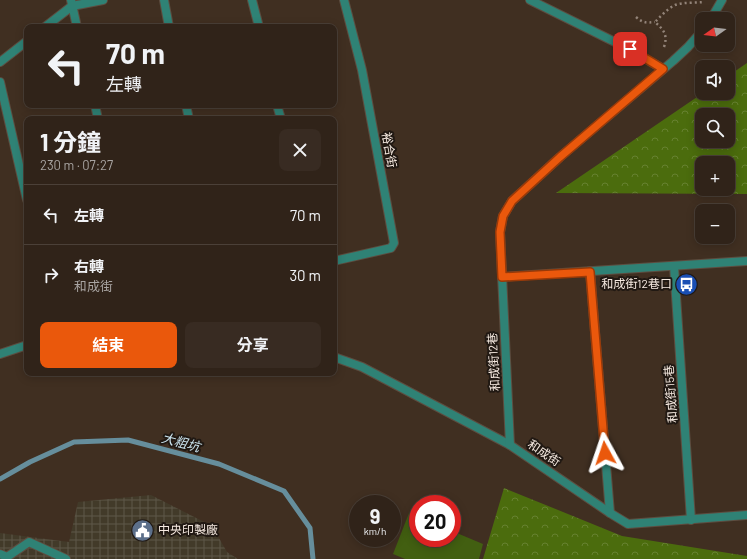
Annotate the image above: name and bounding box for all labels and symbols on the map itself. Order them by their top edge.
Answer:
north arrow [695,12,735,52]
pin [613,32,647,66]
street label: 裕合街 [380,131,400,169]
bus stop icon: 和成街12巷口 [674,271,700,297]
place label: 和成街12巷口 [601,276,672,290]
street label: 和成街12巷 [484,332,502,392]
street label: 和成街15巷 [661,364,679,424]
water label: 大粗坑 [160,429,204,455]
position arrow [584,432,626,474]
street label: 和成街 [526,436,563,468]
speed limit sign: 20 [409,495,461,547]
public building icon: 中央印製廠 [130,517,156,543]
place label: 中央印製廠 [158,522,218,536]

